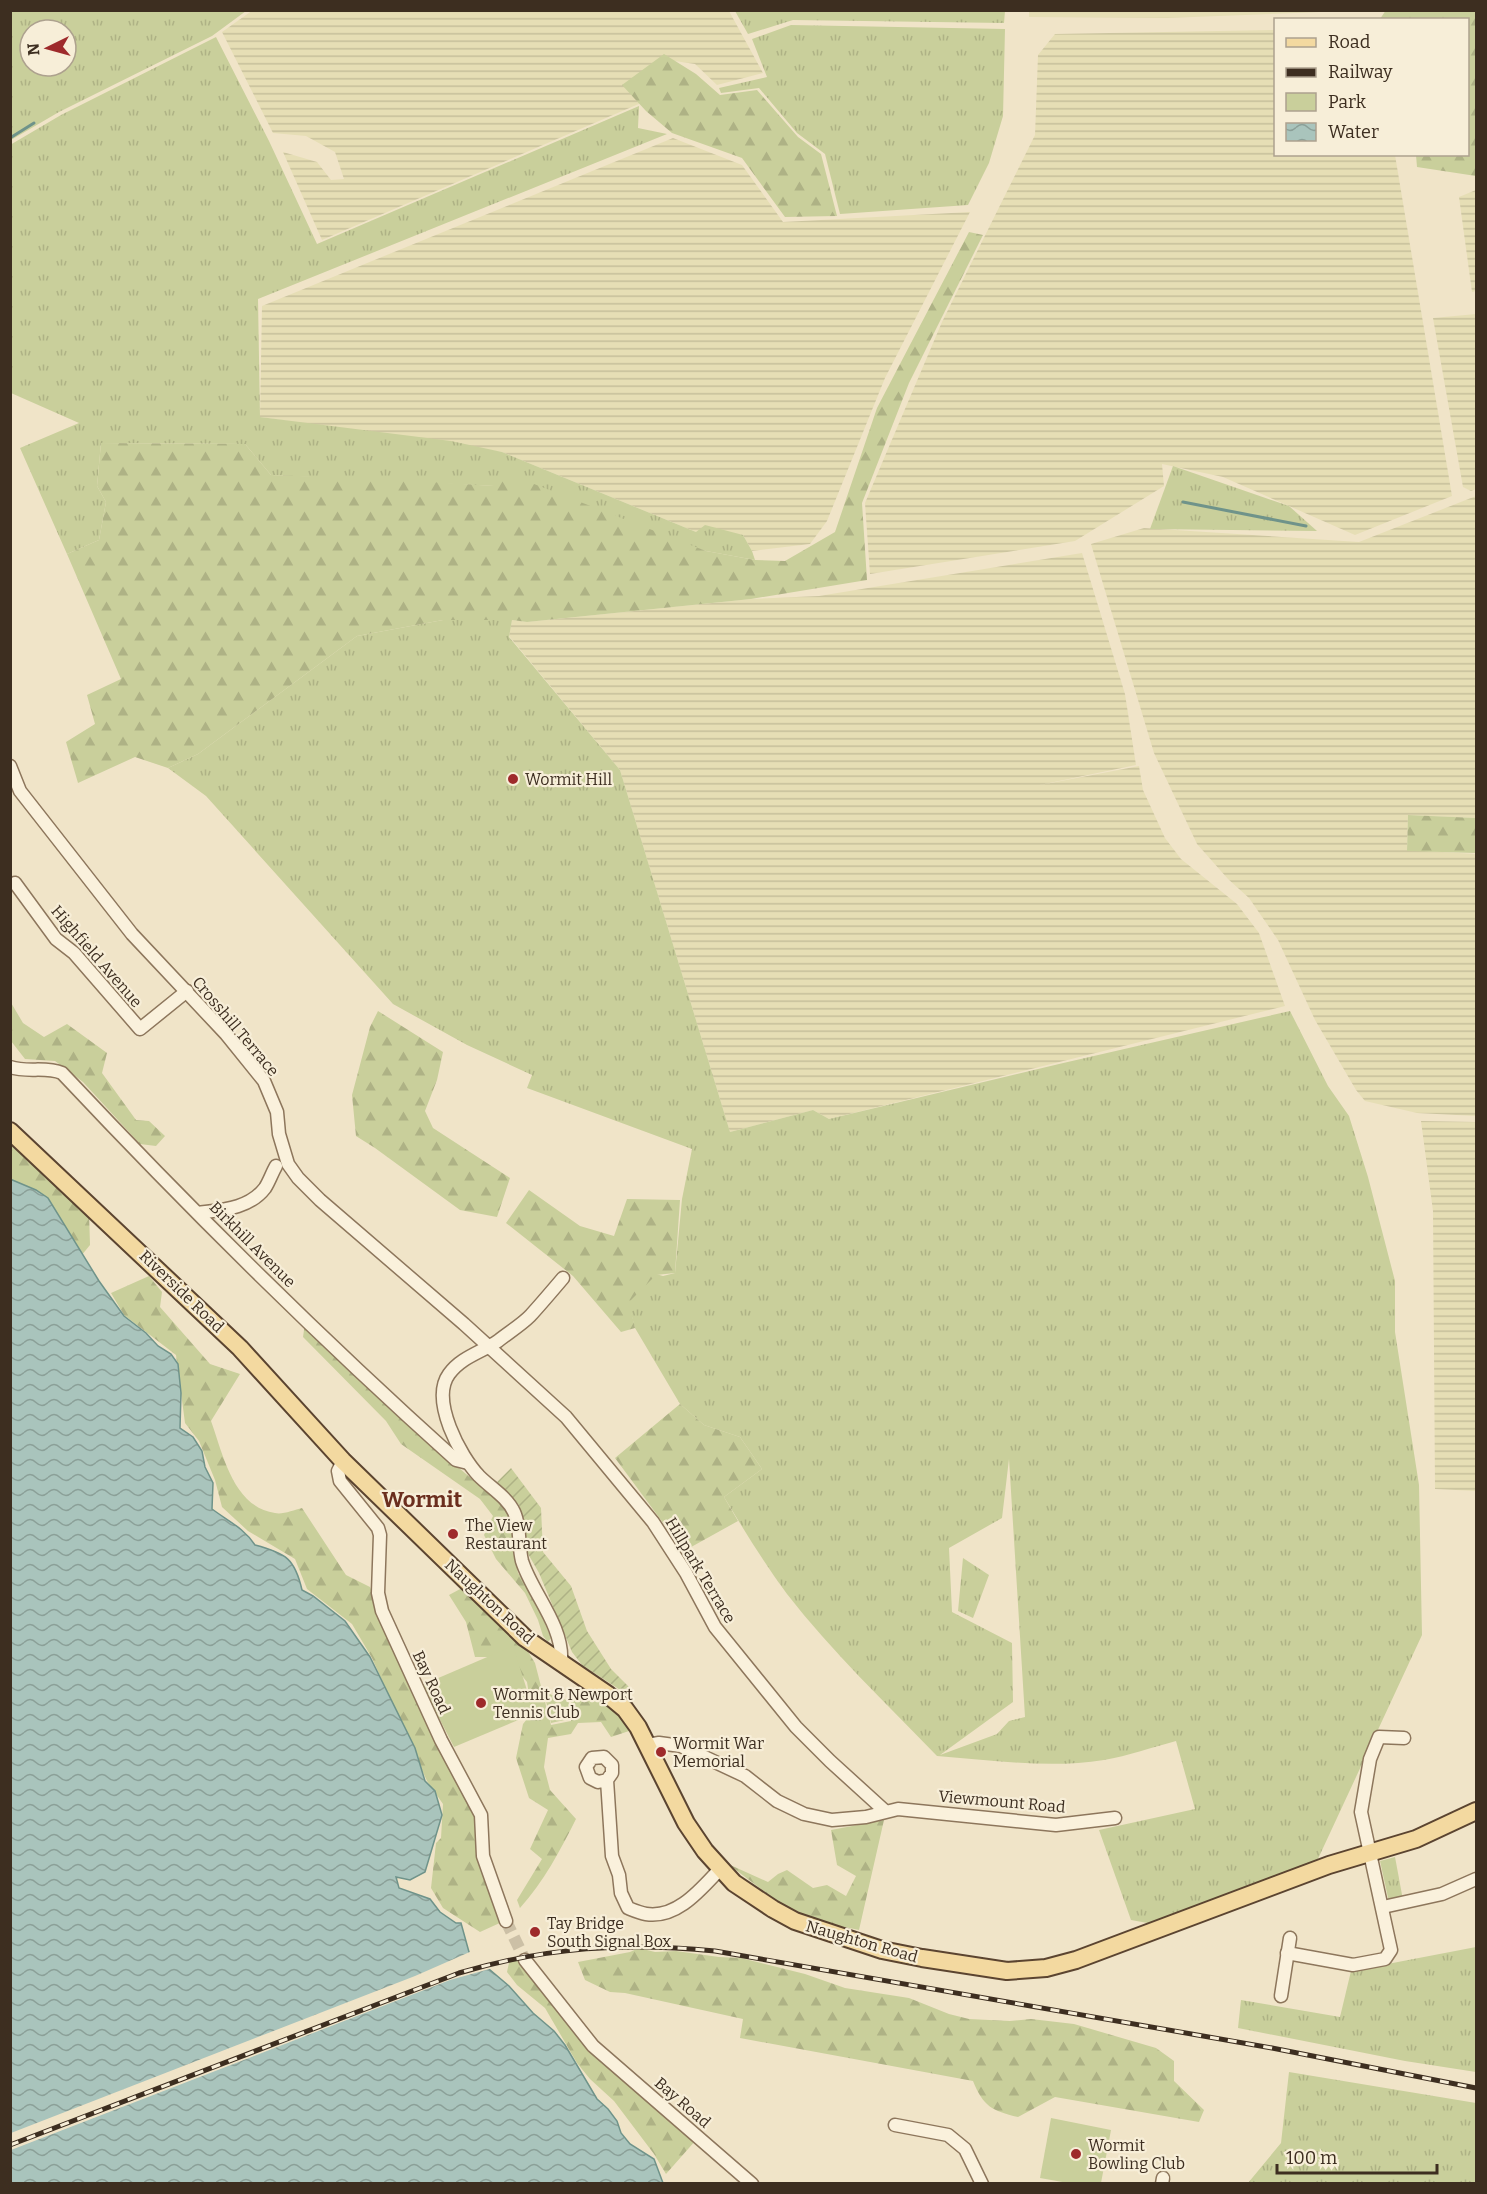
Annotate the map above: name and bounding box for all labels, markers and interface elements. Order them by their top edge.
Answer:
north arrow [18,18,78,78]
legend [1274,18,1469,156]
text: Road [1328,31,1371,53]
text: N [24,42,44,56]
text: Railway [1328,61,1393,83]
text: Park [1328,91,1367,113]
text: Water [1328,121,1379,143]
place label: Wormit Hill [525,770,612,789]
marker: Wormit Hill [506,772,520,786]
street label: Highfield Avenue [47,901,146,1011]
street label: Crosshill Terrace [188,973,283,1080]
street label: Birkhill Avenue [206,1197,300,1291]
street label: Riverside Road [135,1246,228,1337]
district label: Wormit [382,1486,463,1513]
street label: Hillpark Terrace [661,1514,740,1627]
place label: The View Restaurant [465,1516,547,1553]
marker: The View Restaurant [446,1527,460,1541]
street label: Naughton Road [441,1555,539,1648]
street label: Bay Road [409,1648,455,1717]
place label: Wormit & Newport Tennis Club [493,1685,633,1722]
marker: Wormit & Newport Tennis Club [474,1696,488,1710]
place label: Wormit War Memorial [673,1734,764,1771]
marker: Wormit War Memorial [654,1745,668,1759]
street label: Viewmount Road [938,1786,1067,1817]
place label: Tay Bridge South Signal Box [547,1914,671,1951]
street label: Naughton Road [804,1916,920,1967]
marker: Tay Bridge South Signal Box [528,1925,542,1939]
street label: Bay Road [651,2073,715,2132]
place label: Wormit Bowling Club [1088,2136,1185,2173]
scale bar [1277,2137,1438,2175]
marker: Wormit Bowling Club [1069,2147,1083,2161]
text: 100 m [1286,2147,1337,2169]

